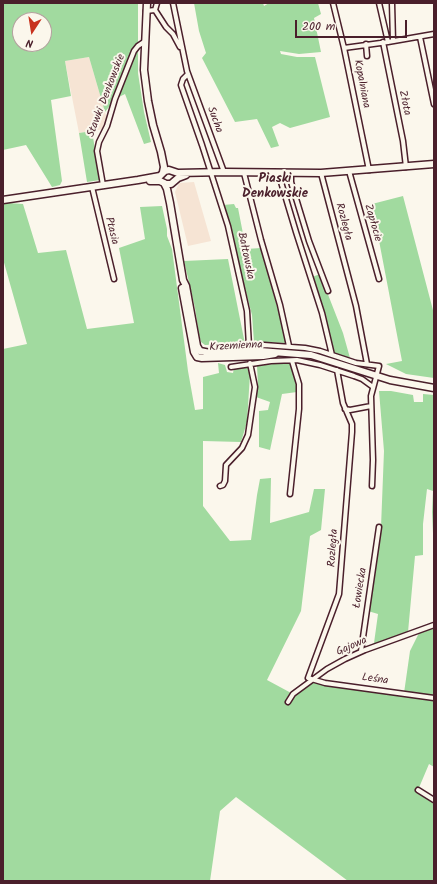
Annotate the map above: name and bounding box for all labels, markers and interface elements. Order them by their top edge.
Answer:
north arrow [12,12,52,52]
scale bar [297,12,409,38]
text: 200 m [302,17,335,36]
text: N [24,33,35,52]
street label: Stawki Denkowskie [85,53,129,139]
street label: Kopalniana [350,59,372,109]
street label: Złota [395,89,413,117]
street label: Sucha [203,105,225,135]
district label: Piaski Denkowskie [242,172,308,203]
street label: Rozległa [332,202,354,242]
street label: Zapłocie [360,203,384,243]
street label: Ptasia [101,216,121,246]
street label: Bałtowska [234,231,256,281]
street label: Krzemienna [209,339,263,355]
street label: Rozległa [326,528,342,568]
street label: Łowiecka [351,567,371,609]
street label: Gajowa [335,634,369,660]
street label: Leśna [361,672,389,688]

